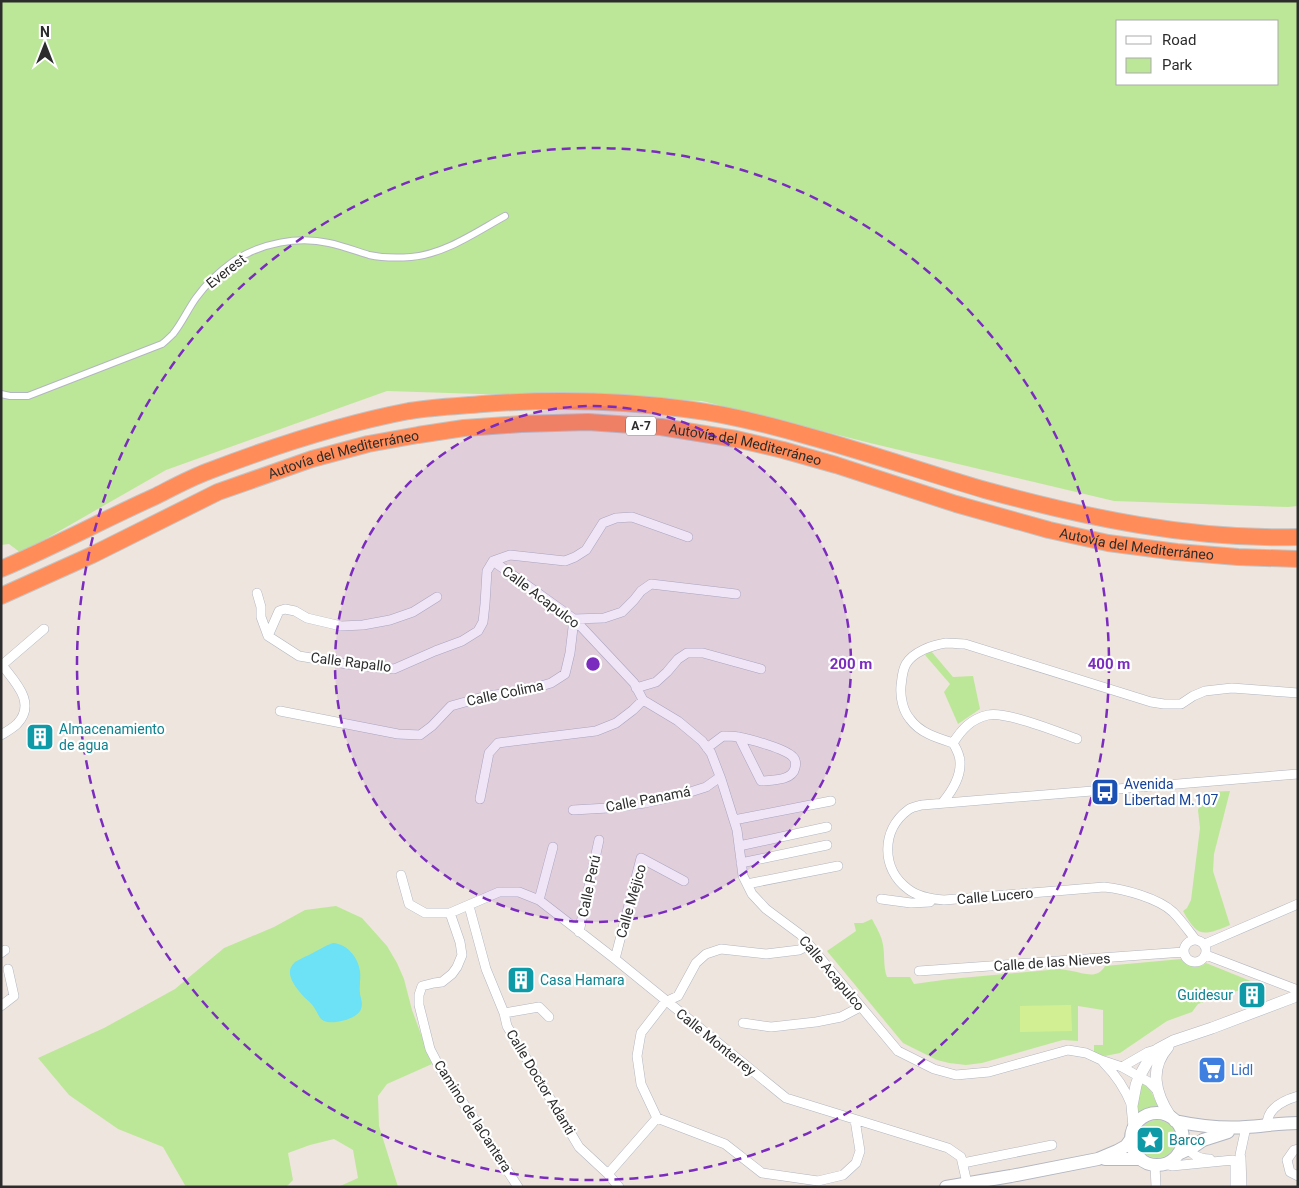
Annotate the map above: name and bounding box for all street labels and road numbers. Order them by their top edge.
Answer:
street label: Everest [203,250,249,291]
road number: A-7 [626,416,656,436]
street label: Autovía del Mediterráneo [668,420,823,469]
street label: Autovía del Mediterráneo [266,427,420,482]
street label: Autovía del Mediterráneo [1058,525,1214,563]
street label: Calle Acapulco [499,563,583,631]
street label: Calle Rapallo [310,649,392,675]
street label: Calle Colima [465,677,545,709]
street label: Calle Panamá [604,783,692,815]
street label: Calle Perú [575,853,603,919]
street label: Calle Méjico [613,862,649,940]
street label: Calle Lucero [956,885,1034,907]
street label: Calle Acapulco [796,932,868,1014]
street label: Calle de las Nieves [993,950,1111,974]
street label: Calle Monterrey [673,1005,759,1079]
street label: Calle Doctor Adanti [503,1026,579,1138]
street label: Camino de laCantera [431,1057,515,1175]

